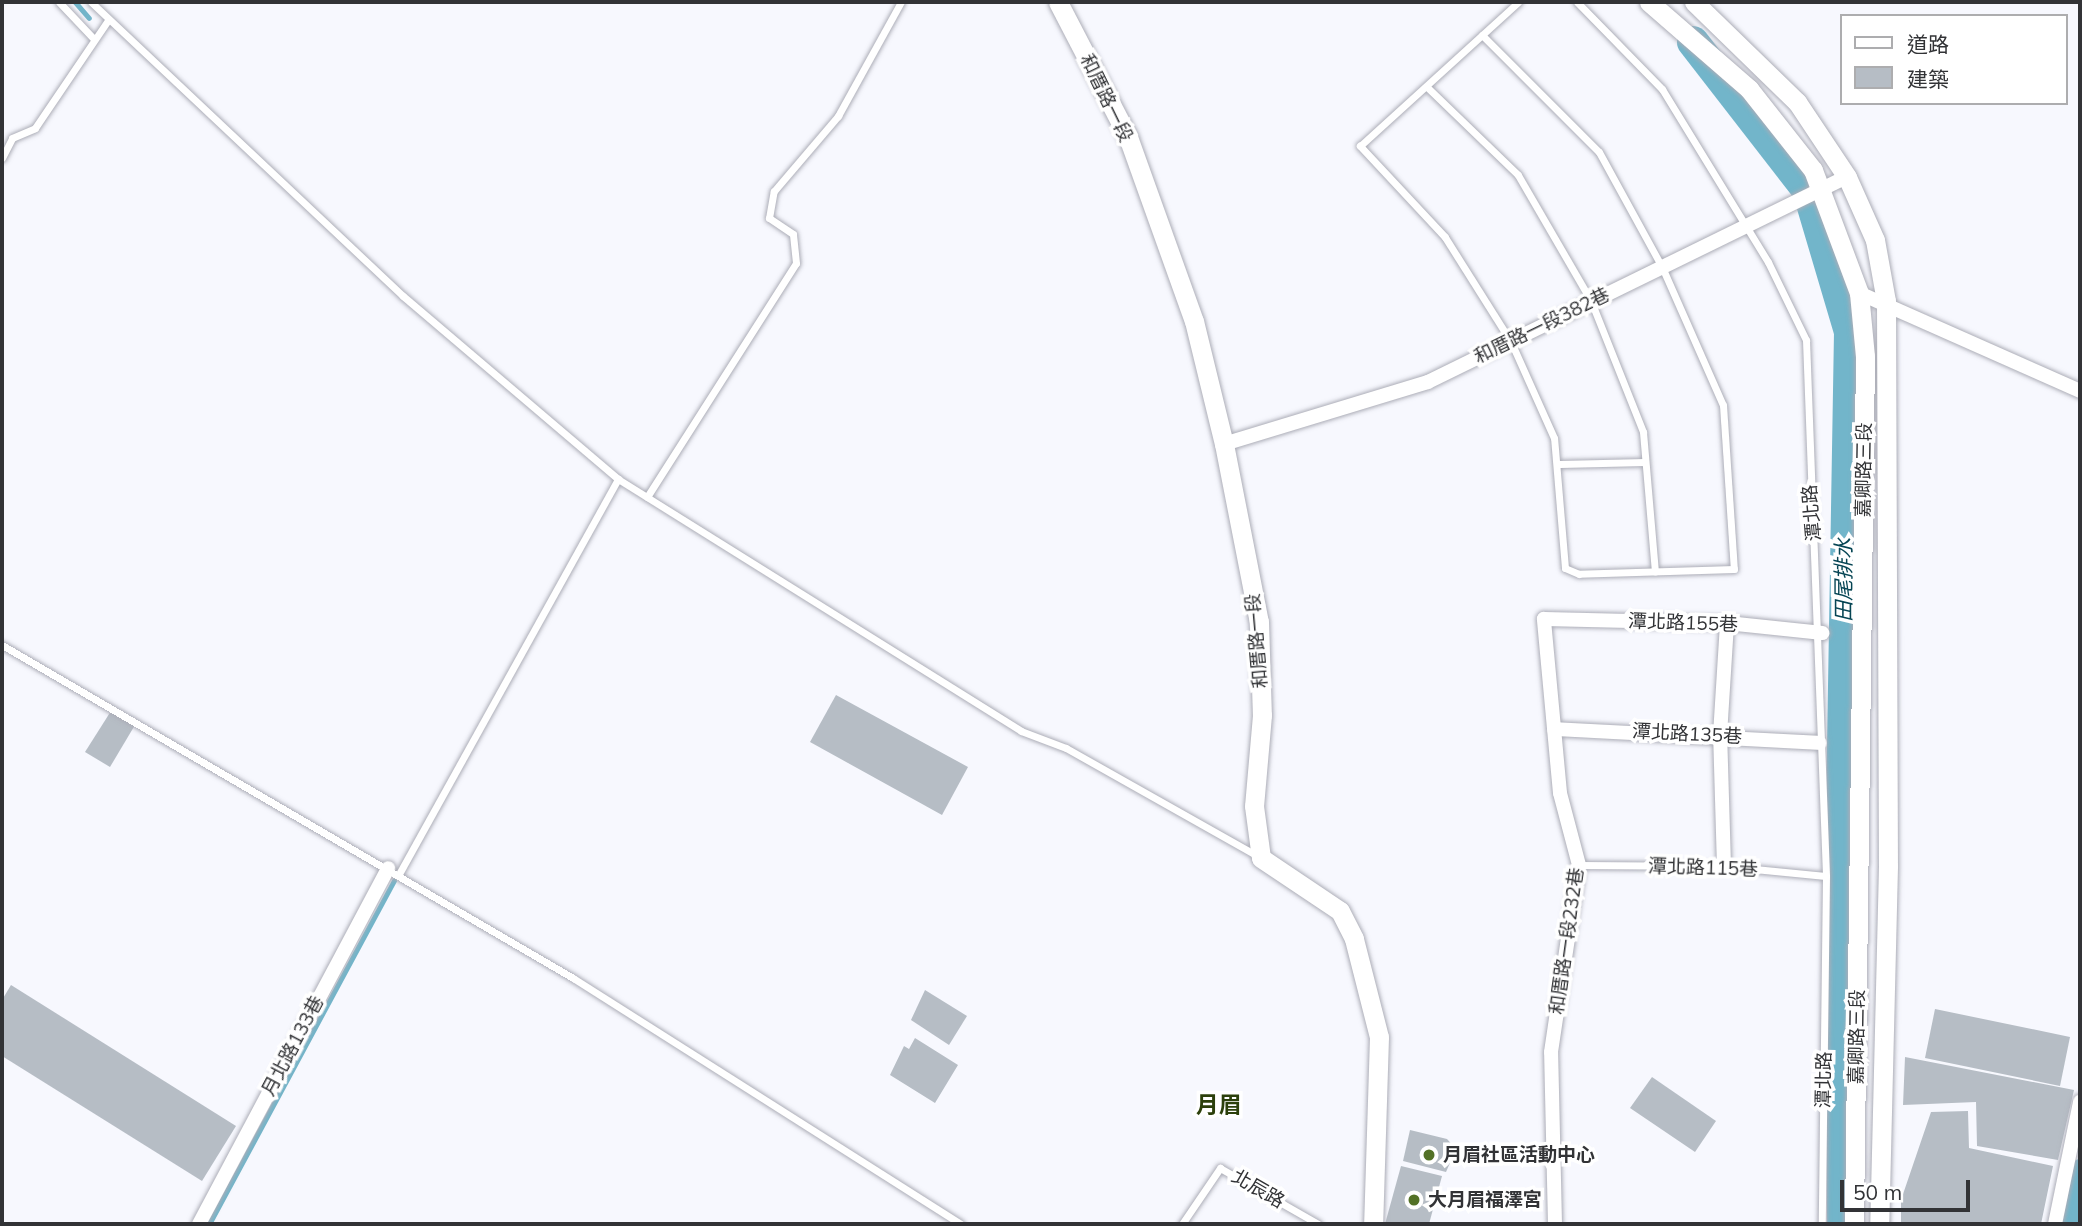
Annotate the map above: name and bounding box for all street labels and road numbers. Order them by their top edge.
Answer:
street label: 和厝路一段 [1075,50,1137,146]
street label: 和厝路一段382巷 [1470,283,1614,369]
street label: 嘉卿路三段 [1852,422,1876,518]
street label: 潭北路 [1798,484,1826,542]
street label: 和厝路一段 [1242,593,1272,689]
street label: 潭北路155巷 [1628,610,1738,636]
street label: 潭北路135巷 [1631,720,1743,748]
street label: 潭北路115巷 [1648,855,1758,881]
street label: 和厝路一段232巷 [1545,866,1589,1016]
street label: 嘉卿路三段 [1845,989,1869,1085]
street label: 月北路133巷 [257,992,329,1100]
street label: 潭北路 [1812,1051,1836,1109]
street label: 北辰路 [1228,1165,1288,1213]

